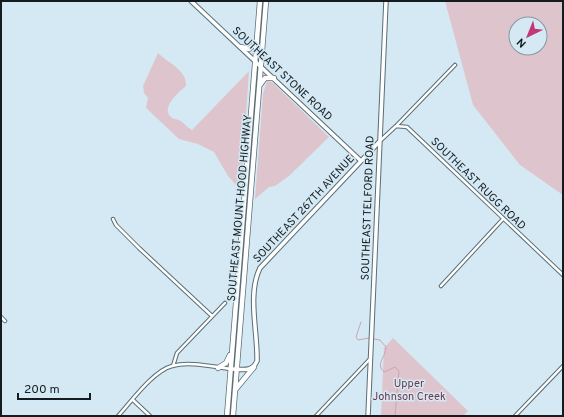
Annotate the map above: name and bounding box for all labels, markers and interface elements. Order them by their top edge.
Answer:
north arrow [508,16,548,56]
street label: SOUTHEAST STONE ROAD [229,24,335,124]
text: N [514,35,530,50]
street label: SOUTHEAST MOUNT HOOD HIGHWAY [225,114,255,302]
street label: SOUTHEAST TELFORD ROAD [358,135,378,281]
street label: SOUTHEAST RUGG ROAD [427,135,529,233]
street label: SOUTHEAST 267TH AVENUE [250,152,358,266]
scale bar [18,375,90,401]
park label: Upper Johnson Creek [372,377,446,404]
text: 200 m [24,382,60,398]

